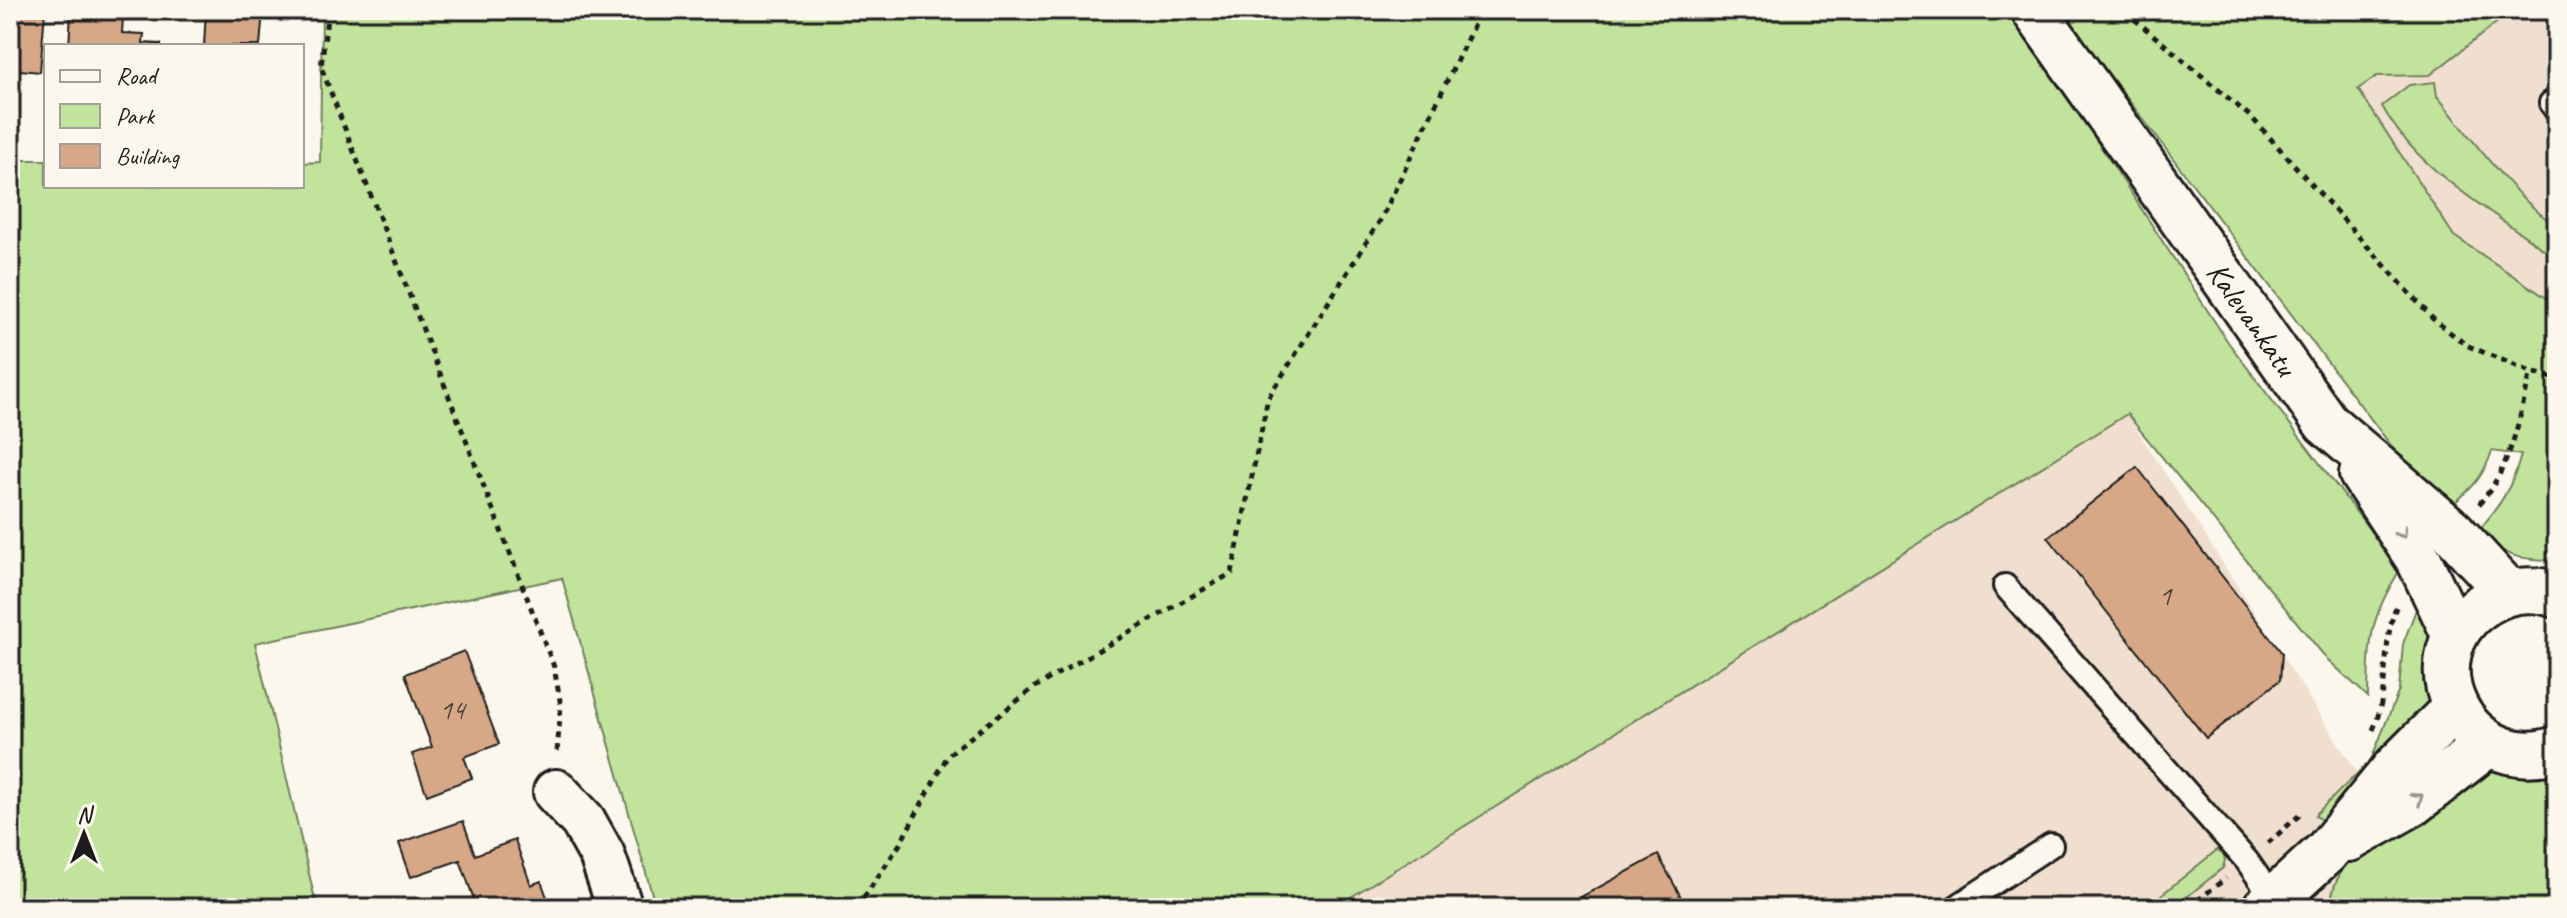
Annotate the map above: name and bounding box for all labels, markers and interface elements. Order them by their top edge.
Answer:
legend [44,44,304,188]
text: Road [116,61,160,91]
text: Park [116,101,156,131]
text: Building [116,141,181,171]
street label: Kalevankatu [2198,253,2308,386]
one-way arrow [2392,525,2407,539]
house number: 1 [2159,578,2173,613]
house number: 14 [439,692,467,727]
one-way arrow [2409,793,2424,808]
north arrow [44,794,124,874]
text: N [77,801,94,829]

